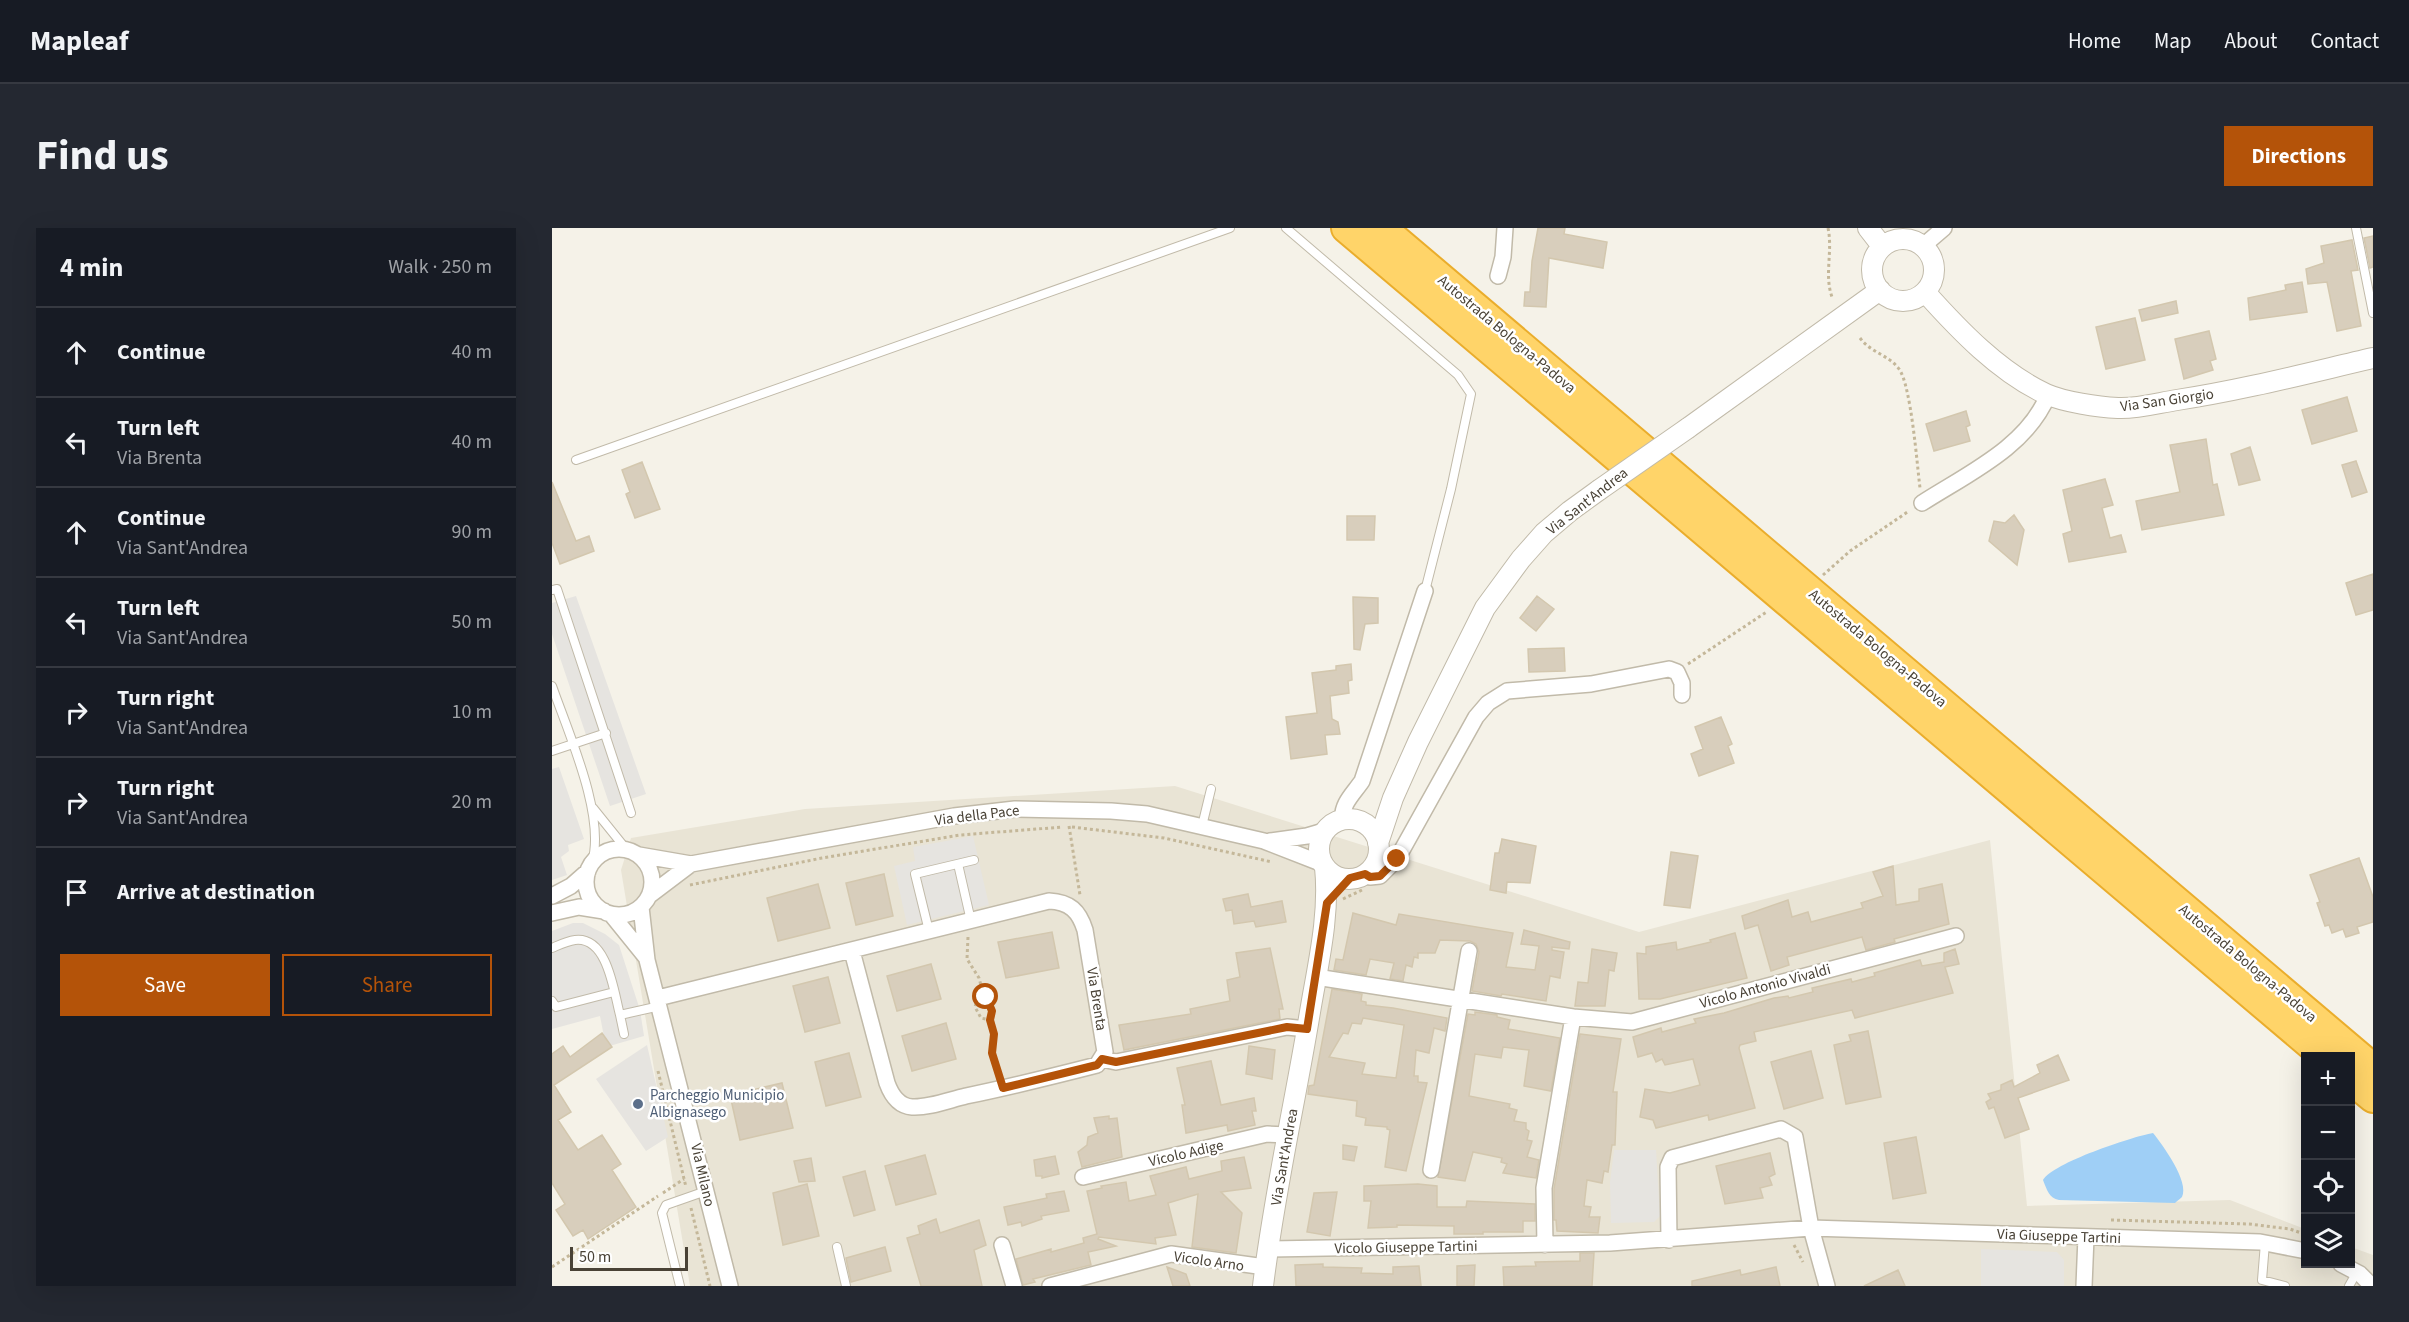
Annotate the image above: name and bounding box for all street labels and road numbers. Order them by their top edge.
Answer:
street label: Autostrada Bologna-Padova [1433,270,1580,399]
street label: Via San Giorgio [2119,384,2215,417]
street label: Via Sant'Andrea [1542,463,1632,540]
street label: Autostrada Bologna-Padova [1804,584,1951,713]
street label: Via della Pace [933,800,1021,831]
street label: Autostrada Bologna-Padova [2174,899,2321,1028]
street label: Vicolo Antonio Vivaldi [1697,959,1833,1014]
street label: Via Brenta [1081,966,1112,1032]
street label: Via Sant'Andrea [1266,1107,1303,1207]
street label: Vicolo Adige [1147,1135,1225,1172]
street label: Via Milano [685,1141,720,1209]
street label: Via Giuseppe Tartini [1997,1224,2121,1249]
street label: Vicolo Giuseppe Tartini [1334,1236,1478,1259]
street label: Vicolo Arno [1172,1246,1245,1277]

